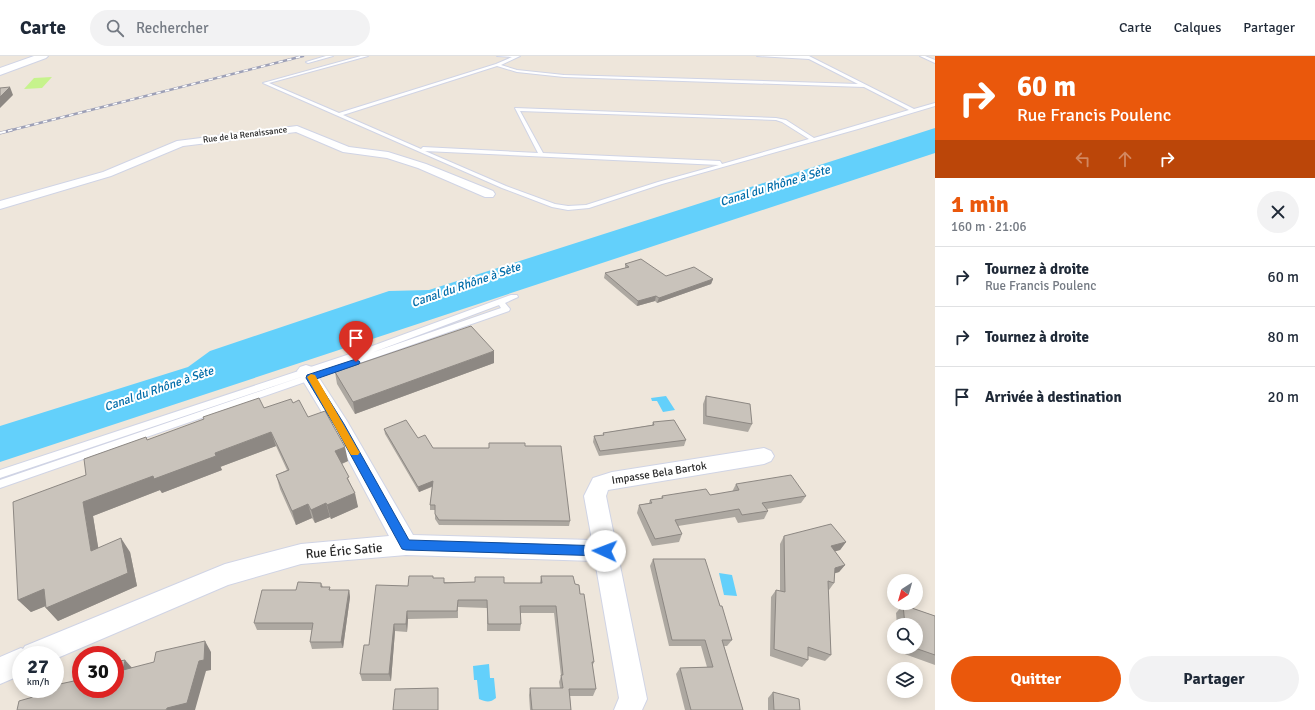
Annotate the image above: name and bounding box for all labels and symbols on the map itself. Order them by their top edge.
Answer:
street label: Rue de la Renaissance [202,124,288,146]
water label: Canal du Rhône à Sète [718,162,833,210]
water label: Canal du Rhône à Sète [410,259,523,311]
pin [339,321,373,362]
water label: Canal du Rhône à Sète [103,363,216,415]
street label: Impasse Bela Bartok [611,459,708,487]
position arrow [584,530,626,572]
street label: Rue Éric Satie [305,539,383,562]
north arrow [887,574,923,610]
speed limit sign: 30 [72,646,124,698]

